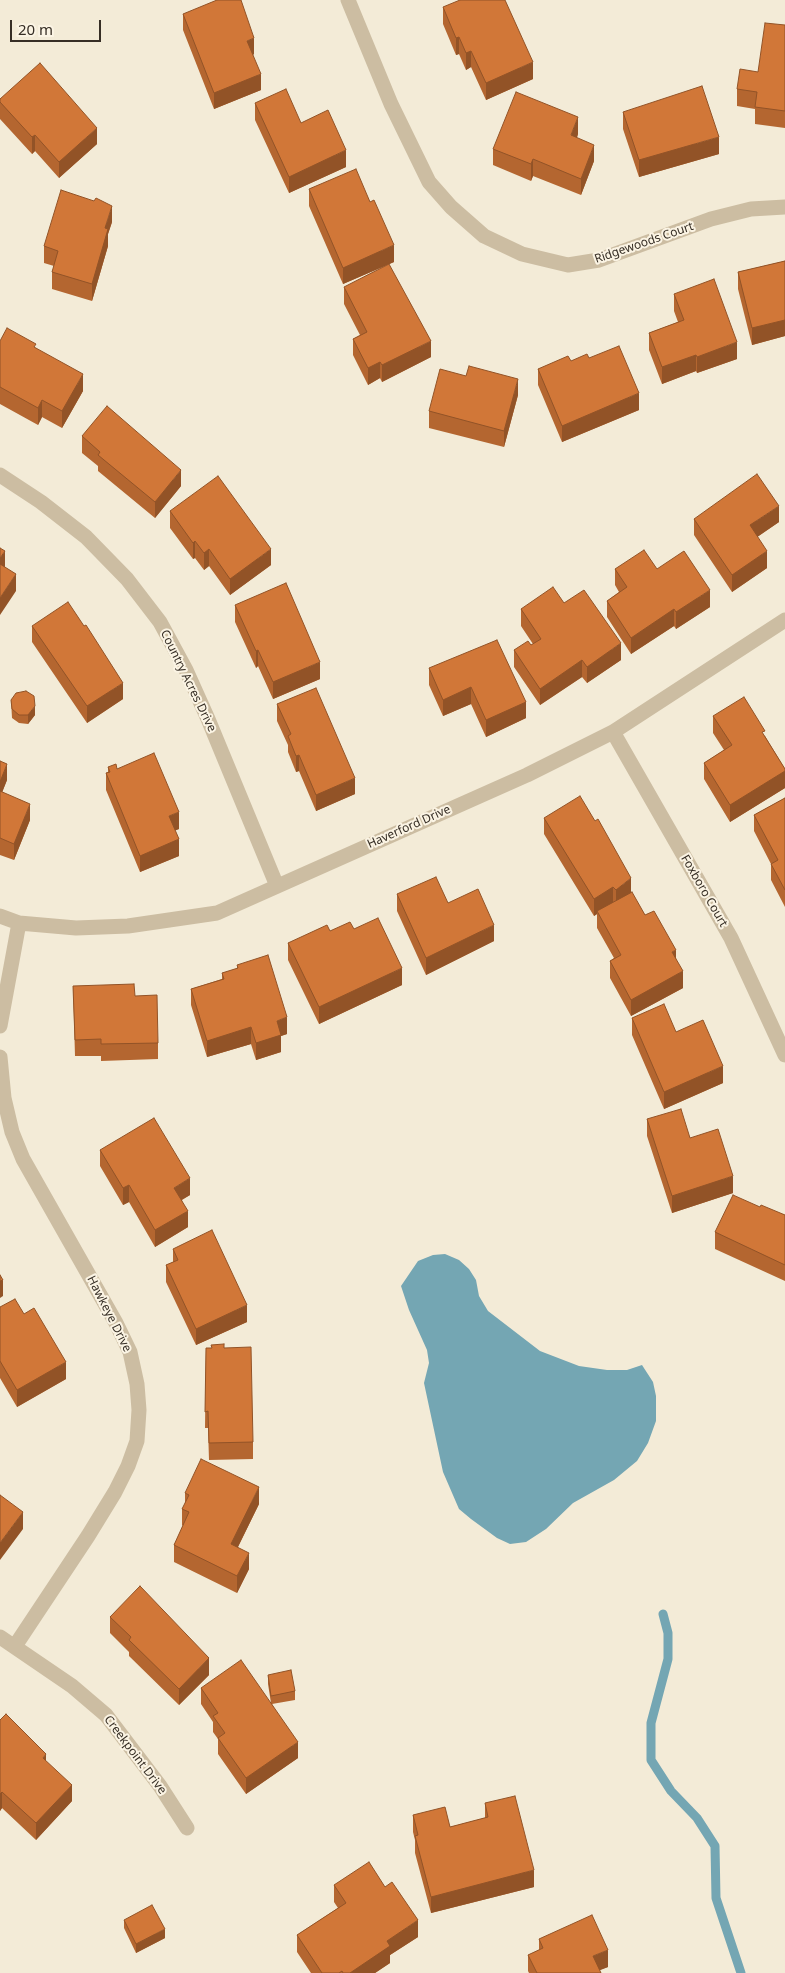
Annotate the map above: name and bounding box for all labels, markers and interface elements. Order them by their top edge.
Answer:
scale bar [12,10,104,42]
text: 20 m [18,19,53,39]
street label: Ridgewoods Court [593,219,695,267]
street label: Country Acres Drive [157,628,219,734]
street label: Haverford Drive [365,802,453,852]
street label: Foxboro Court [678,852,730,930]
street label: Hawkeye Drive [84,1273,134,1355]
street label: Creekpoint Drive [101,1713,169,1797]

